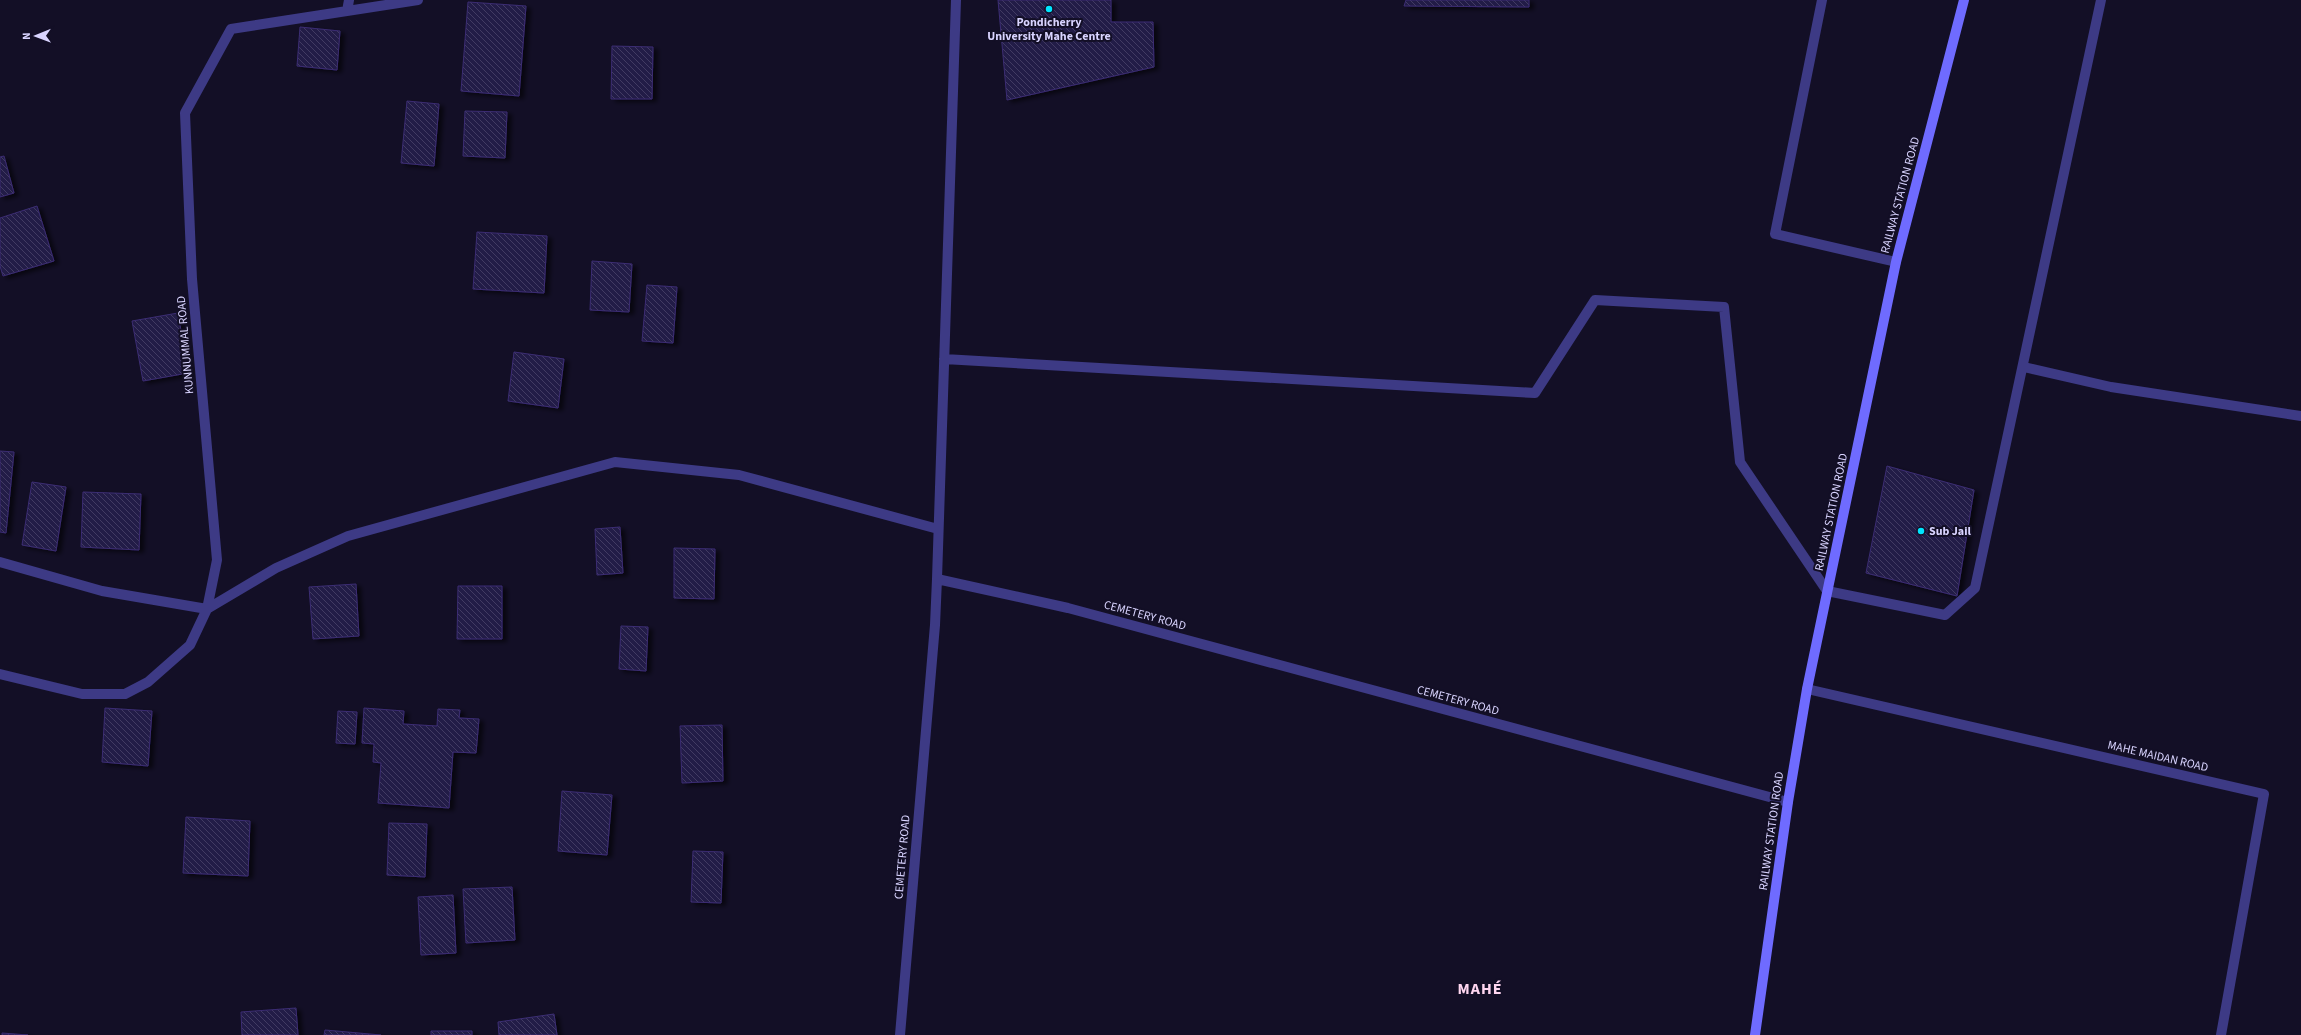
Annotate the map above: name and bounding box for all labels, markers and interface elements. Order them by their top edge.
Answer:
marker: Pondicherry University Mahe Centre [1044,4,1054,14]
place label: Pondicherry University Mahe Centre [987,14,1111,45]
north arrow [16,16,56,56]
text: N [19,32,34,40]
street label: RAILWAY STATION ROAD [1877,135,1924,255]
street label: KUNNUMMAL ROAD [173,295,198,395]
street label: RAILWAY STATION ROAD [1811,452,1852,572]
place label: Sub Jail [1929,523,1972,540]
marker: Sub Jail [1916,526,1926,536]
street label: CEMETERY ROAD [1102,596,1188,635]
street label: CEMETERY ROAD [1415,681,1501,720]
street label: MAHE MAIDAN ROAD [2106,737,2210,776]
street label: RAILWAY STATION ROAD [1755,771,1788,892]
street label: CEMETERY ROAD [890,814,915,900]
district label: MAHÉ [1458,978,1502,1000]

